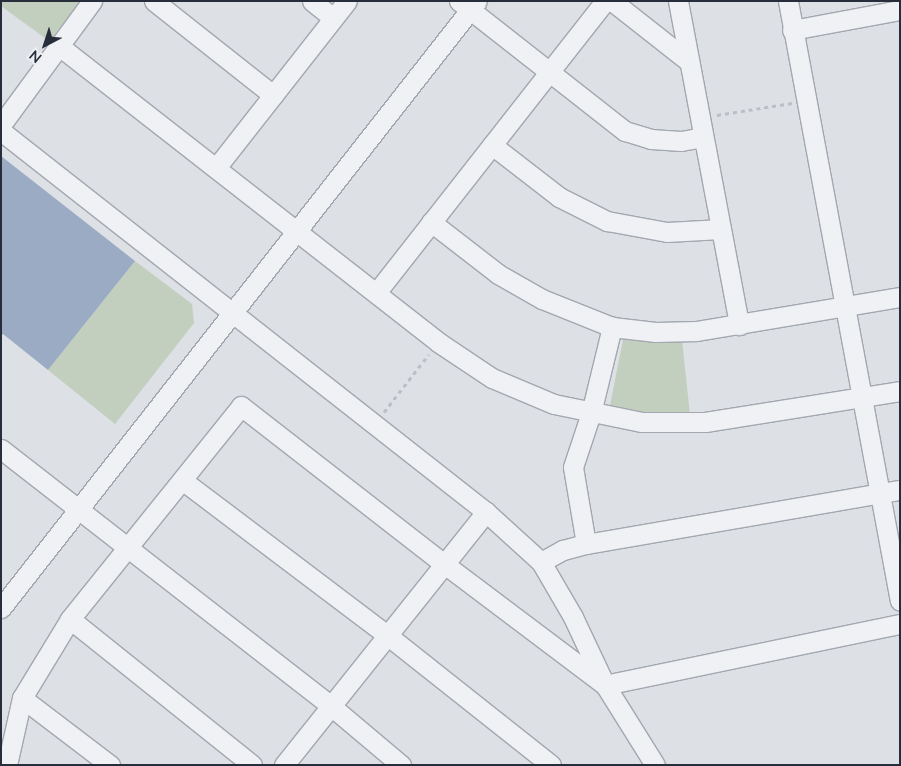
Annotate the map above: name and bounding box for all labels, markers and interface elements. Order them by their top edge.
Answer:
north arrow [20,20,70,70]
text: N [25,47,45,67]

